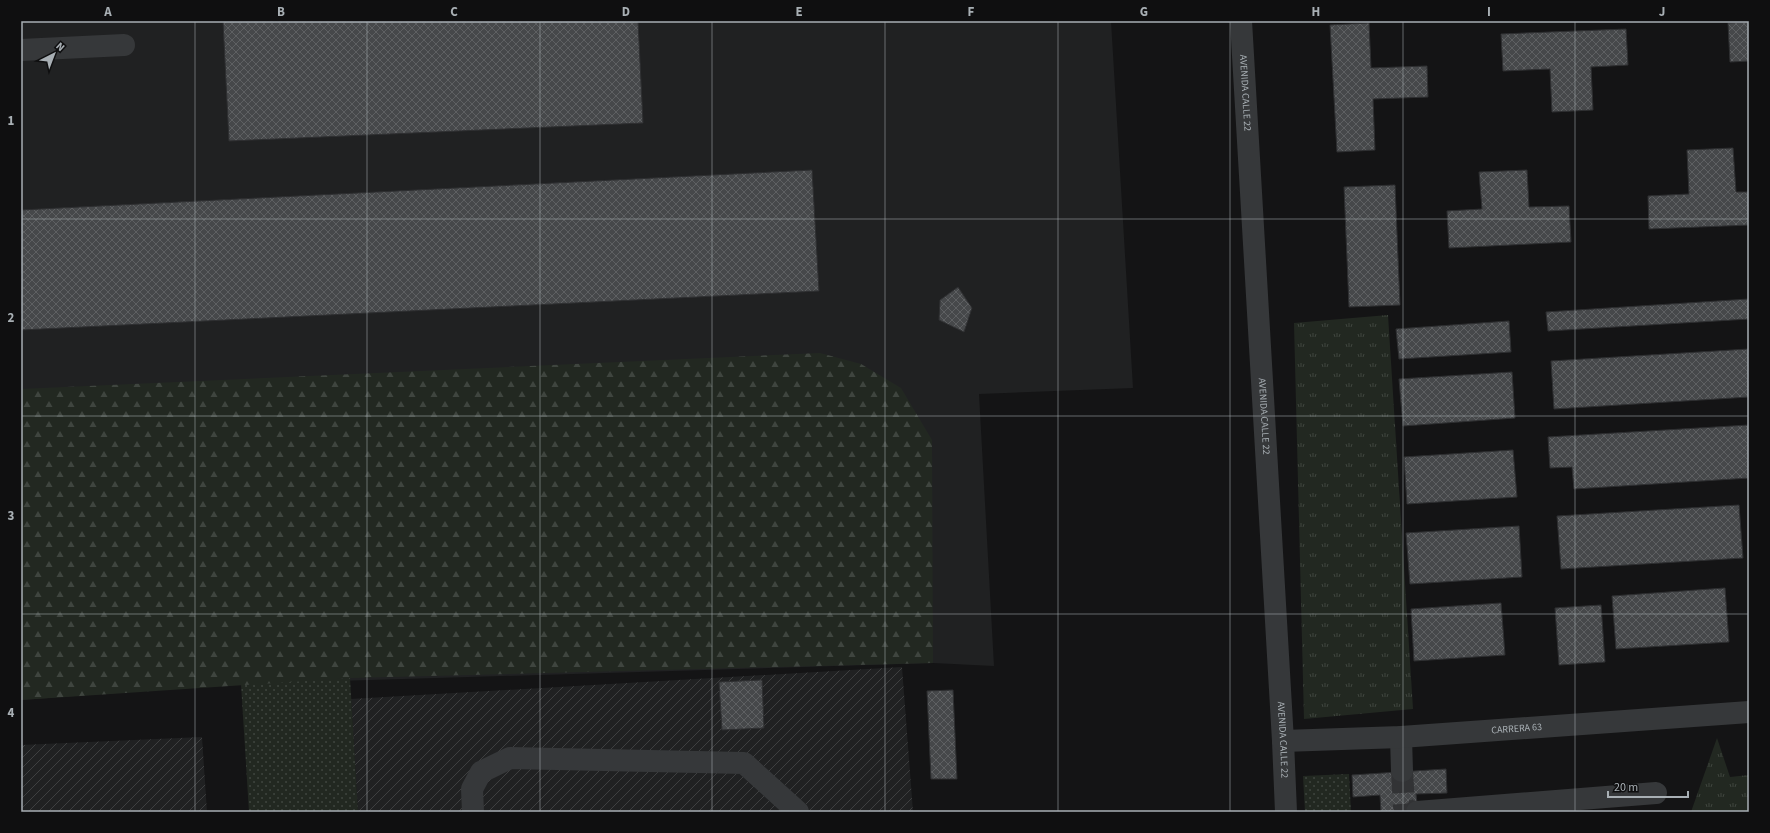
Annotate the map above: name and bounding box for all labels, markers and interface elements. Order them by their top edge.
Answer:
text: A [103,3,112,21]
text: B [277,3,285,21]
text: C [450,3,458,21]
text: D [622,3,630,21]
text: E [795,3,803,21]
text: F [968,3,975,21]
text: G [1140,3,1148,21]
text: H [1312,3,1320,21]
text: I [1487,3,1491,21]
text: J [1659,3,1665,21]
north arrow [34,34,74,74]
text: N [53,39,68,55]
street label: AVENIDA CALLE 22 [1236,54,1254,131]
text: 1 [8,112,15,130]
text: 2 [8,309,15,327]
street label: AVENIDA CALLE 22 [1255,378,1273,455]
text: 3 [8,507,15,525]
street label: AVENIDA CALLE 22 [1274,701,1292,778]
text: 4 [8,704,15,722]
street label: CARRERA 63 [1491,720,1543,737]
scale bar [1608,773,1688,799]
text: 20 m [1614,779,1638,796]

